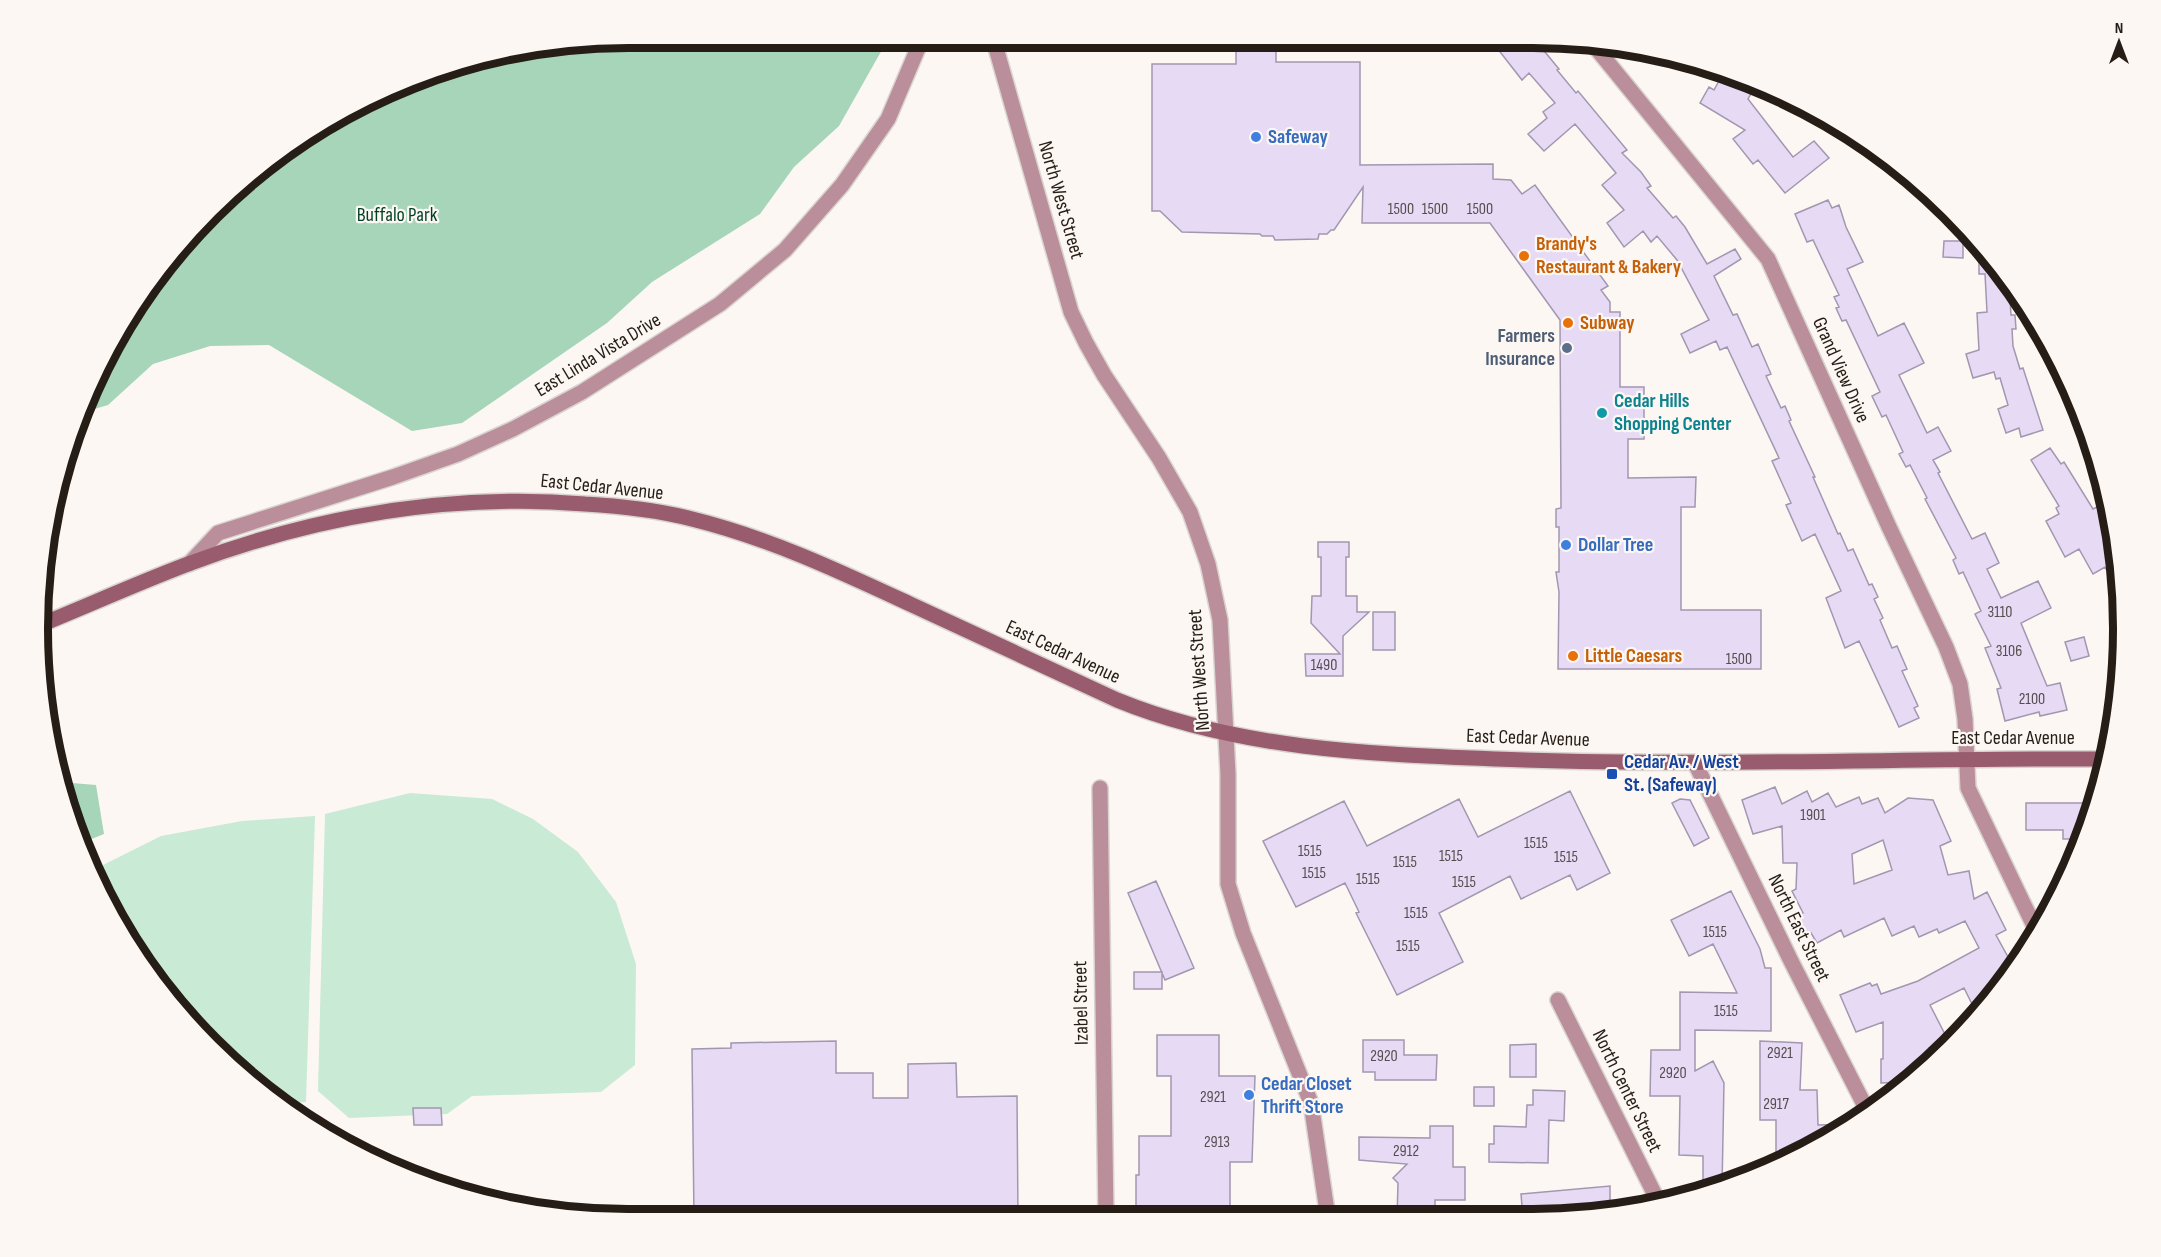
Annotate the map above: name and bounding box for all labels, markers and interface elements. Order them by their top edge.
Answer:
north arrow [2089,12,2149,72]
text: N [2115,19,2123,38]
place label: Safeway [1268,125,1328,149]
marker: Safeway [1249,130,1263,144]
street label: North West Street [1033,138,1089,262]
house number: 1500 [1388,200,1414,219]
house number: 1500 [1422,200,1448,219]
house number: 1500 [1467,200,1493,219]
park label: Buffalo Park [357,203,438,227]
place label: Brandy's Restaurant & Bakery [1536,232,1682,279]
marker: Brandy's Restaurant & Bakery [1517,249,1531,263]
street label: East Linda Vista Drive [531,308,665,402]
place label: Subway [1580,311,1635,335]
street label: Grand View Drive [1807,313,1875,427]
marker: Subway [1561,316,1575,330]
place label: Farmers Insurance [1485,324,1555,371]
marker: Farmers Insurance [1560,341,1574,355]
place label: Cedar Hills Shopping Center [1614,389,1731,436]
marker: Cedar Hills Shopping Center [1595,406,1609,420]
street label: East Cedar Avenue [539,469,665,505]
place label: Dollar Tree [1578,533,1653,557]
marker: Dollar Tree [1559,538,1573,552]
house number: 3110 [1987,603,2013,622]
street label: North West Street [1183,608,1215,732]
street label: East Cedar Avenue [1002,615,1124,689]
house number: 3106 [1996,642,2022,661]
place label: Little Caesars [1585,644,1683,668]
marker: Little Caesars [1566,649,1580,663]
house number: 1500 [1726,650,1752,669]
house number: 1490 [1311,656,1337,675]
house number: 2100 [2019,690,2045,709]
street label: East Cedar Avenue [1466,724,1590,752]
street label: East Cedar Avenue [1951,726,2075,750]
place label: Cedar Av. / West St. (Safeway) [1624,750,1739,797]
marker: Cedar Av. / West St. (Safeway) [1605,767,1619,781]
house number: 1901 [1800,806,1826,825]
house number: 1515 [1524,834,1548,853]
house number: 1515 [1298,842,1322,861]
house number: 1515 [1439,847,1463,866]
house number: 1515 [1554,848,1578,867]
house number: 1515 [1393,853,1417,872]
house number: 1515 [1302,864,1326,883]
house number: 1515 [1356,870,1380,889]
street label: North East Street [1763,870,1835,986]
house number: 1515 [1452,873,1476,892]
house number: 1515 [1404,904,1428,923]
house number: 1515 [1703,923,1727,942]
house number: 1515 [1396,937,1420,956]
street label: Izabel Street [1068,961,1094,1045]
house number: 1515 [1714,1002,1738,1021]
street label: North Center Street [1587,1026,1667,1156]
house number: 2921 [1767,1044,1793,1063]
house number: 2920 [1370,1047,1398,1066]
house number: 2920 [1659,1064,1687,1083]
place label: Cedar Closet Thrift Store [1261,1072,1352,1119]
house number: 2921 [1200,1088,1226,1107]
marker: Cedar Closet Thrift Store [1242,1088,1256,1102]
house number: 2917 [1763,1095,1789,1114]
house number: 2913 [1204,1133,1230,1152]
house number: 2912 [1393,1142,1419,1161]

